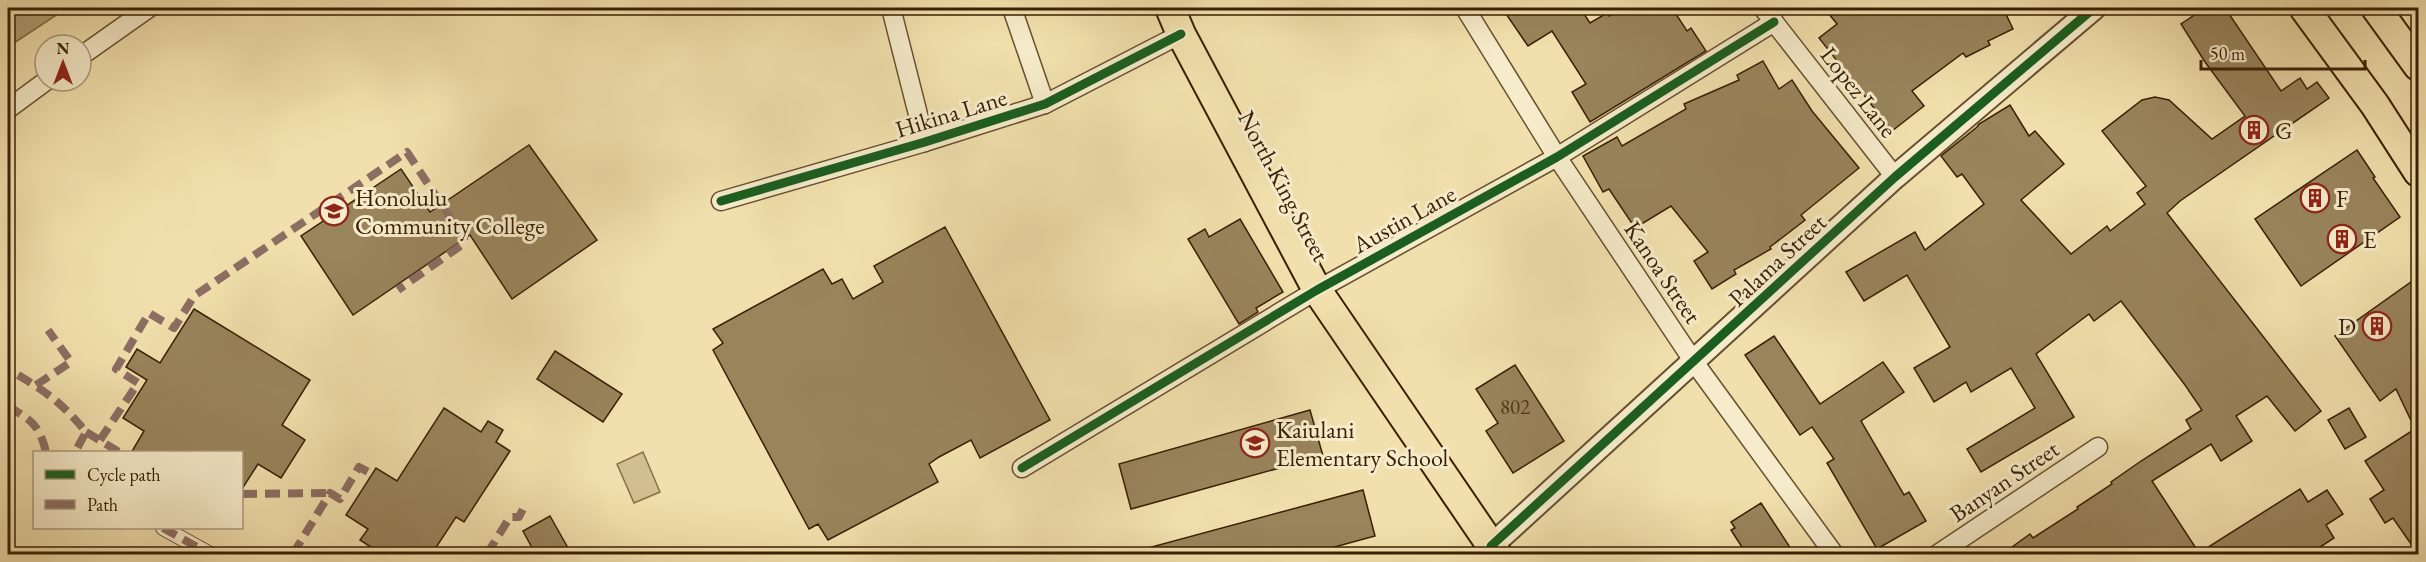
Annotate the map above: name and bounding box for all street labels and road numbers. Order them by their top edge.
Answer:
street label: Lopez Lane [1814,40,1904,144]
street label: Hikina Lane [891,81,1011,145]
street label: North King Street [1231,105,1337,267]
street label: Austin Lane [1346,178,1461,261]
street label: Palama Street [1722,206,1833,313]
street label: Kanoa Street [1617,215,1709,330]
street label: Banyan Street [1943,433,2065,529]

